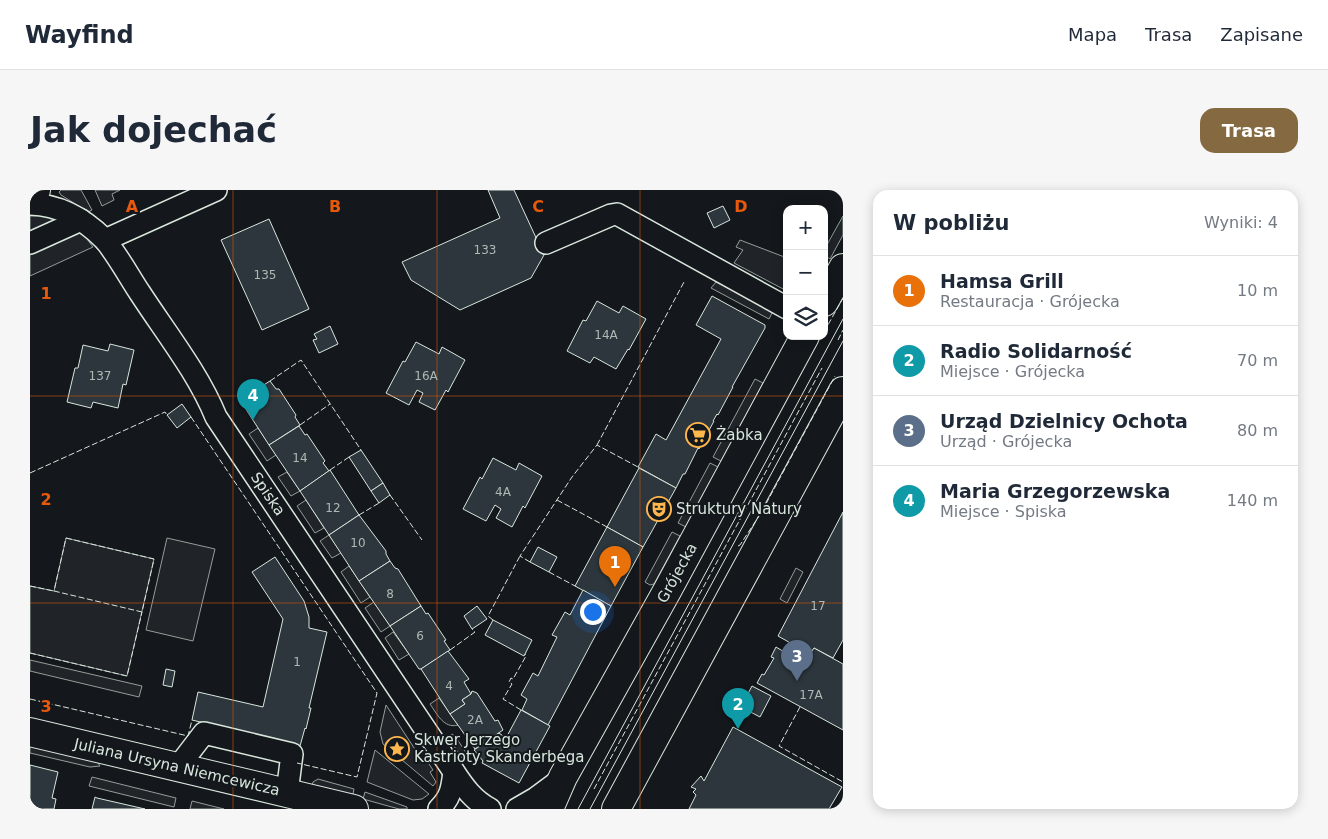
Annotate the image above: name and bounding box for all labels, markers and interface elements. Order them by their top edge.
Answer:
text: Wayfind [25,21,134,49]
text: Mapa [1068,24,1117,45]
text: Trasa [1145,24,1192,45]
text: Zapisane [1220,24,1303,45]
button: Trasa [1200,108,1298,153]
text: Jak dojechać [30,110,277,150]
text: A [126,197,139,216]
text: B [329,197,341,216]
text: C [532,197,544,216]
text: D [734,197,748,216]
map controls [783,205,828,340]
button: + [783,205,828,250]
text: W pobliżu [893,211,1010,235]
text: Wyniki: 4 [1204,213,1278,232]
house number: 133 [474,243,496,257]
button: − [783,250,828,295]
house number: 135 [254,268,276,282]
text: Hamsa Grill [940,270,1064,292]
text: 1 [903,281,915,300]
text: 10 m [1237,281,1278,300]
text: 1 [40,284,52,303]
text: Restauracja · Grójecka [940,292,1120,311]
button: layers [783,295,828,340]
house number: 14A [594,328,619,342]
text: Radio Solidarność [940,340,1132,362]
text: 2 [903,351,915,370]
text: 70 m [1237,351,1278,370]
text: Miejsce · Grójecka [940,362,1085,381]
house number: 137 [89,369,111,383]
house number: 16A [414,369,439,383]
pin: 4 [237,379,269,420]
text: Urząd Dzielnicy Ochota [940,410,1188,432]
text: 3 [903,421,915,440]
text: 80 m [1237,421,1278,440]
supermarket icon: Żabka [685,422,711,448]
place label: Żabka [716,425,763,444]
text: Urząd · Grójecka [940,432,1072,451]
house number: 14 [292,451,308,465]
street label: Spiska [247,469,289,519]
text: Maria Grzegorzewska [940,480,1170,502]
house number: 4A [495,485,512,499]
text: 2 [40,490,52,509]
text: 4 [903,491,915,510]
text: 140 m [1227,491,1278,510]
theatre icon: Struktury Natury [646,496,672,522]
place label: Struktury Natury [676,500,802,518]
house number: 12 [325,501,341,515]
text: Miejsce · Spiska [940,502,1067,521]
house number: 10 [350,536,366,550]
street label: Grójecka [653,540,701,606]
pin: 1 [599,546,631,587]
house number: 8 [386,587,394,601]
your location [580,599,606,625]
house number: 17 [810,599,826,613]
house number: 6 [416,629,424,643]
pin: 3 [781,640,813,681]
house number: 1 [293,655,301,669]
house number: 4 [445,679,453,693]
pin: 2 [722,688,754,729]
house number: 17A [799,688,824,702]
text: 3 [40,697,52,716]
house number: 2A [467,713,484,727]
place label: Skwer Jerzego Kastrioty Skanderbega [414,731,585,766]
street label: Juliana Ursyna Niemcewicza [71,734,282,799]
place icon: Skwer Jerzego Kastrioty Skanderbega [384,736,410,762]

